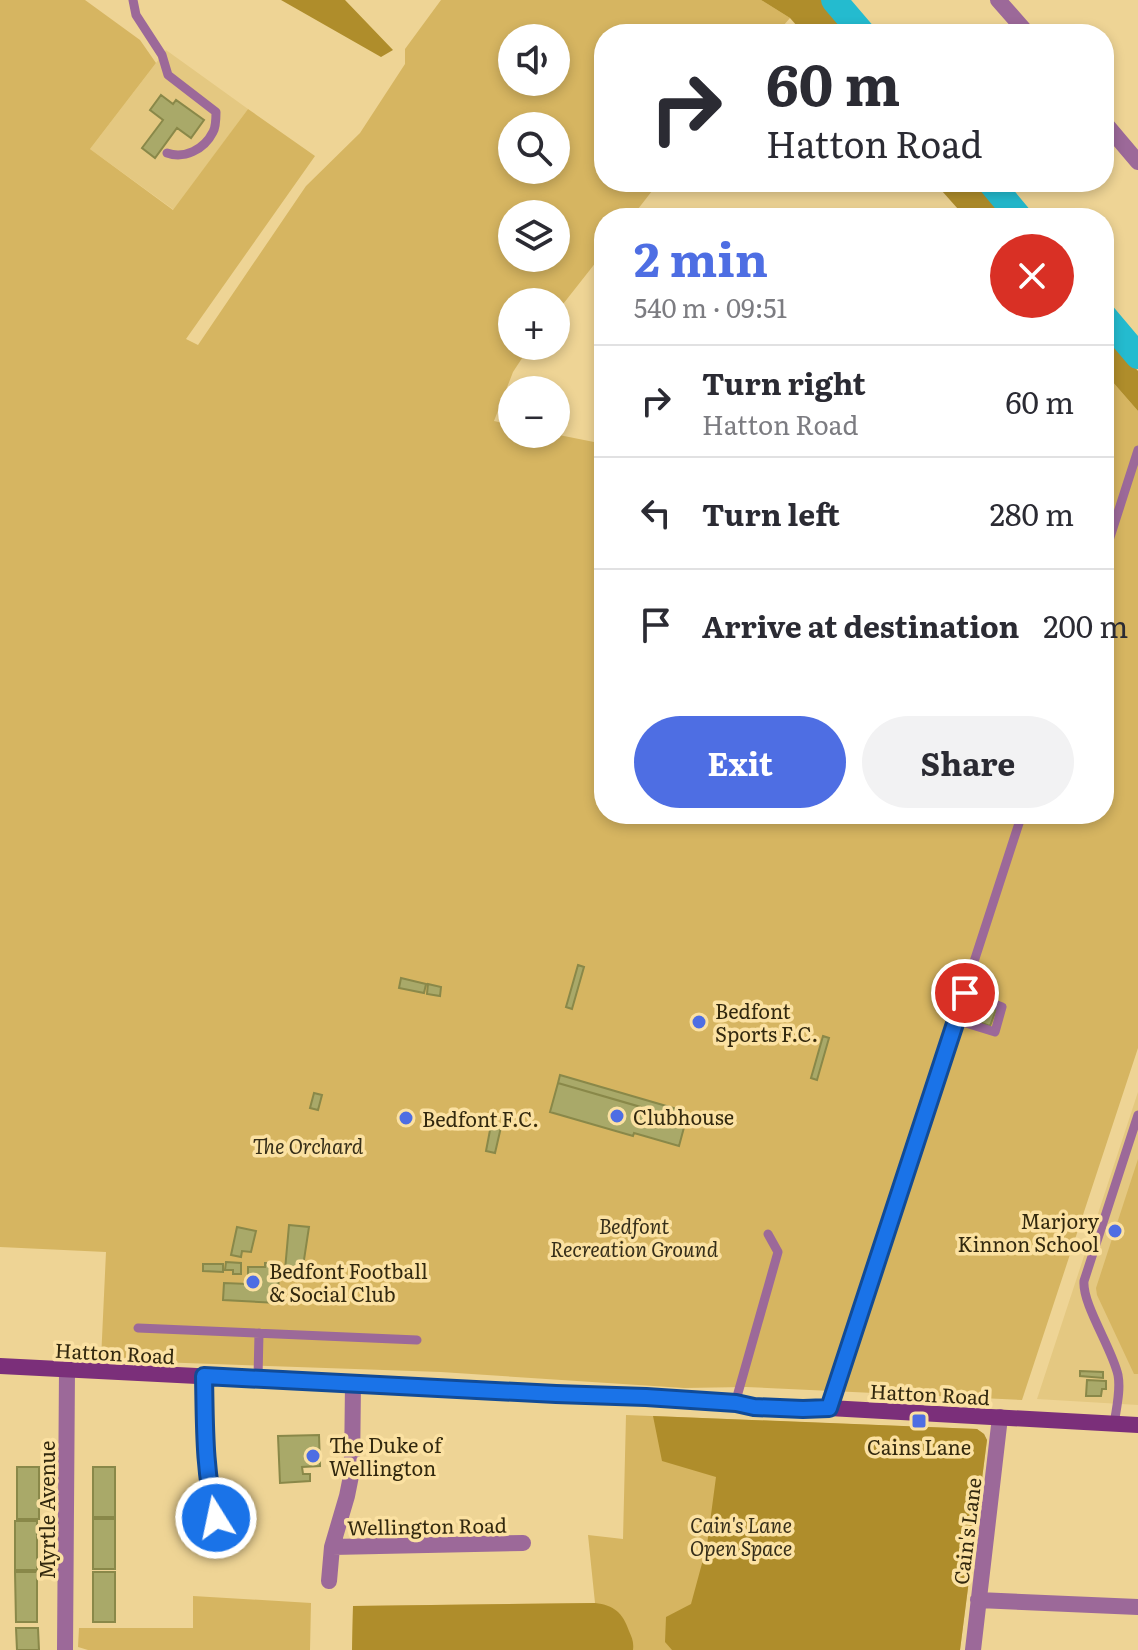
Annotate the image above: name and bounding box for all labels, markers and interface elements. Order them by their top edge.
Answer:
map controls [498,24,570,448]
button: sound [498,24,570,96]
text: 60 m [766,40,900,123]
icon: right [634,56,738,160]
button: search [498,112,570,184]
text: Hatton Road [766,116,983,169]
button: layers [498,200,570,272]
text: 2 min [634,221,768,292]
button: close [990,234,1074,318]
text: 540 m · 09:51 [634,287,787,326]
button: + [498,288,570,360]
text: Turn right [702,360,866,404]
button: − [498,376,570,448]
icon: right [634,379,678,423]
text: 60 m [1005,379,1074,423]
text: Hatton Road [702,404,858,443]
icon: left [634,491,678,535]
text: Turn left [702,491,840,535]
text: 280 m [990,491,1074,535]
icon: arrive [634,603,678,647]
text: Arrive at destination [702,603,1019,647]
text: 200 m [1043,603,1128,647]
button: Exit [634,716,846,808]
button: Share [862,716,1074,808]
pin [931,959,999,1027]
icon: arrive [943,971,987,1015]
place label: Bedfont Sports F.C. [715,995,818,1048]
marker: Bedfont Sports F.C. [690,1013,708,1031]
place label: Clubhouse [633,1101,734,1131]
place label: Bedfont F.C. [422,1103,539,1133]
marker: Clubhouse [608,1107,626,1125]
marker: Bedfont F.C. [397,1109,415,1127]
park label: The Orchard [253,1130,364,1160]
place label: Marjory Kinnon School [958,1205,1099,1258]
park label: Bedfont Recreation Ground [550,1210,719,1263]
marker: Marjory Kinnon School [1106,1222,1124,1240]
place label: Bedfont Football & Social Club [269,1255,428,1308]
marker: Bedfont Football & Social Club [244,1273,262,1291]
street label: Hatton Road [54,1334,176,1370]
street label: Hatton Road [869,1375,991,1411]
marker: Cains Lane [910,1412,928,1430]
place label: The Duke of Wellington [329,1429,444,1482]
place label: Cains Lane [867,1431,971,1461]
street label: Myrtle Avenue [31,1441,61,1579]
marker: The Duke of Wellington [304,1447,322,1465]
position arrow [174,1476,258,1560]
street label: Cain's Lane [945,1476,987,1586]
street label: Wellington Road [347,1509,507,1541]
park label: Cain's Lane Open Space [690,1509,792,1562]

